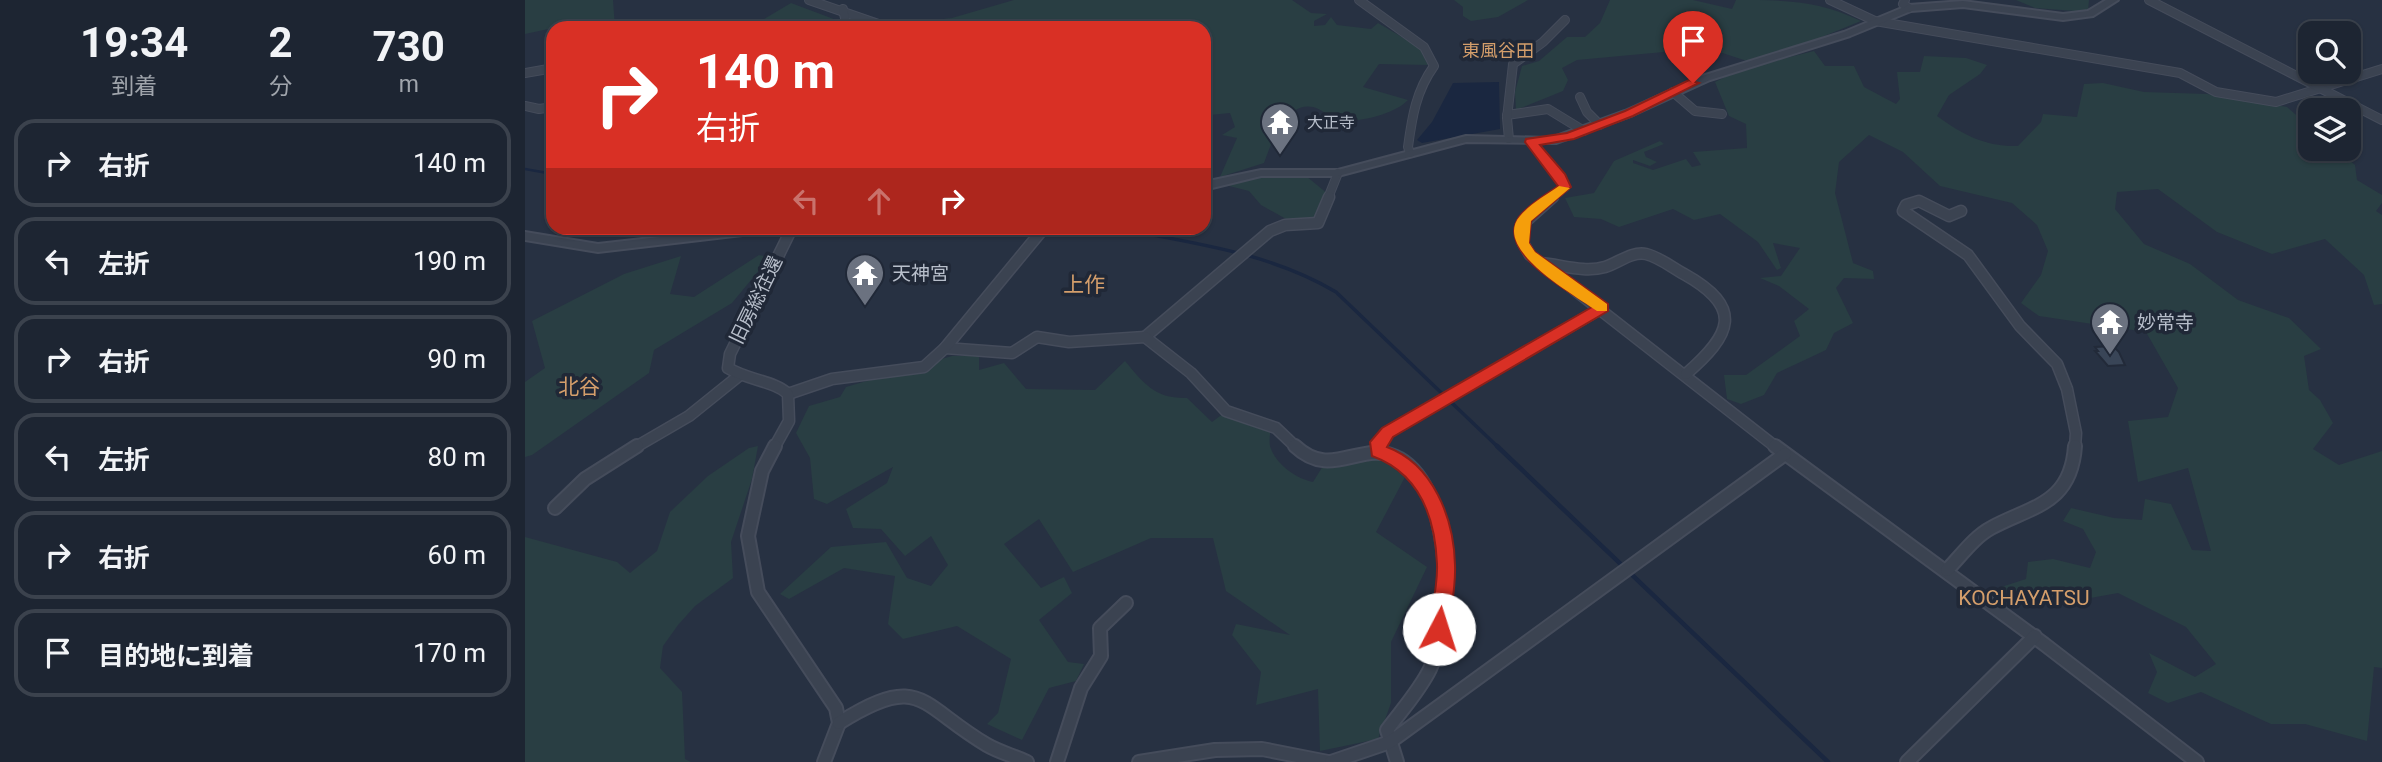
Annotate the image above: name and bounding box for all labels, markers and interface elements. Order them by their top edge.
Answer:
pin [1663,11,1723,83]
text: 19:34 [80,18,188,67]
text: 2 [268,18,293,67]
map controls [2298,21,2361,161]
button: search [2298,21,2361,84]
text: 730 [373,22,445,71]
icon: arrive [1674,22,1712,60]
district label: 東風谷田 [1462,40,1534,61]
text: 140 m [696,43,835,100]
icon: right [581,49,672,140]
text: m [399,71,419,98]
text: 到着 [111,73,157,100]
text: 分 [269,73,292,100]
button: layers [2298,98,2361,161]
temple icon: 大正寺 [1259,101,1301,156]
text: 右折 [696,109,760,147]
place label: 大正寺 [1307,113,1355,132]
icon: right [39,144,77,182]
text: 140 m [413,148,486,178]
text: 右折 [98,151,150,181]
icon: left [787,182,825,220]
icon: ahead [860,182,898,220]
icon: right [933,182,971,220]
icon: left [39,242,77,280]
text: 190 m [413,246,486,276]
text: 左折 [98,249,150,279]
street label: 旧房総往還 [725,252,787,348]
temple icon: 天神宮 [844,252,886,307]
place label: 天神宮 [892,262,949,285]
district label: 上作 [1063,273,1105,297]
temple icon: 妙常寺 [2089,301,2131,356]
place label: 妙常寺 [2137,311,2194,334]
icon: right [39,340,77,378]
text: 90 m [428,344,486,374]
text: 右折 [98,347,150,377]
district label: 北谷 [558,375,600,399]
icon: left [39,438,77,476]
text: 80 m [428,442,486,472]
text: 左折 [98,445,150,475]
icon: right [39,536,77,574]
text: 60 m [428,540,486,570]
text: 右折 [98,543,150,573]
district label: KOCHAYATSU [1958,586,2090,610]
position arrow [1402,592,1476,666]
icon: arrive [39,634,77,672]
text: 170 m [413,638,486,668]
text: 目的地に到着 [98,641,254,671]

